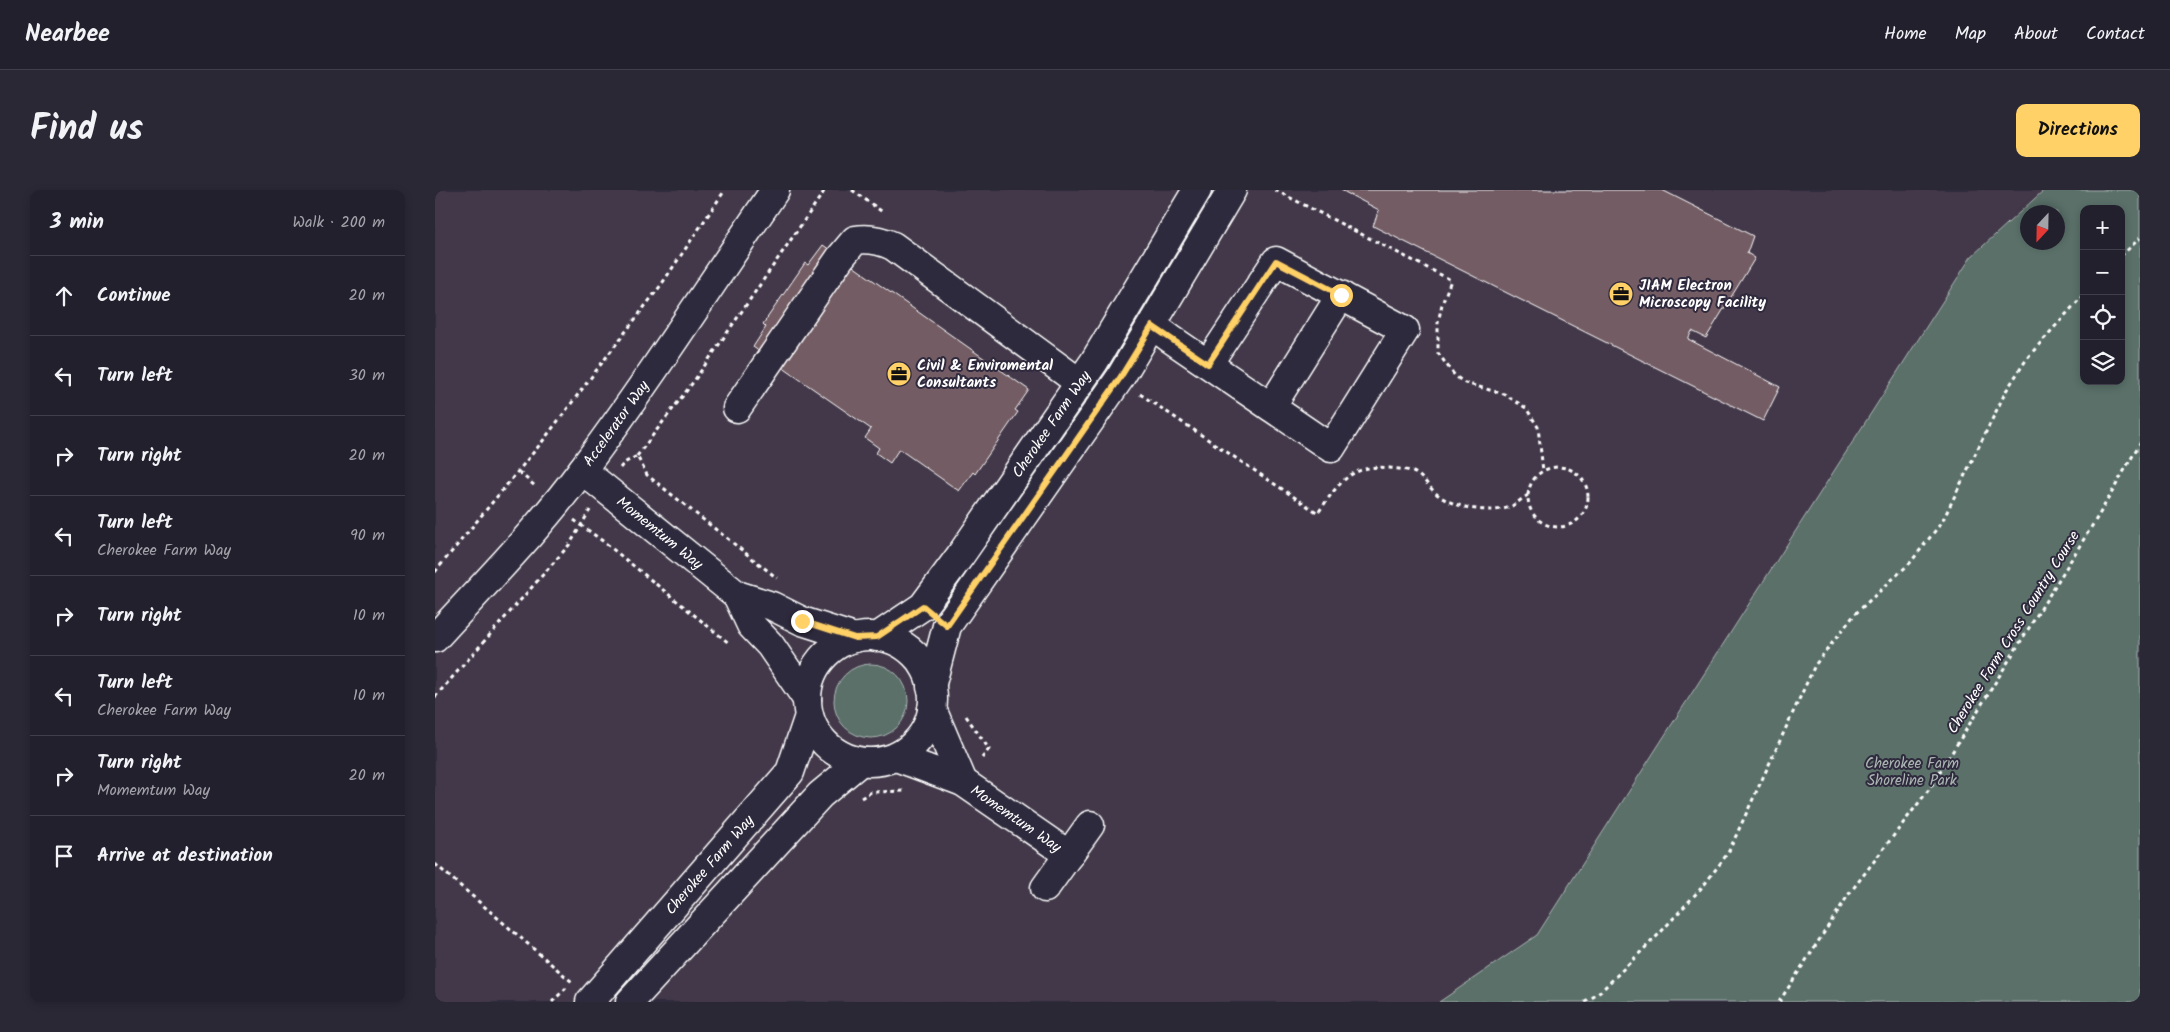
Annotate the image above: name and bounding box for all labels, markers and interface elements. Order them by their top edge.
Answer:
text: Nearbee [25,15,110,54]
text: Home [1884,20,1927,49]
text: Map [1955,20,1986,49]
text: About [2014,20,2058,49]
text: Contact [2086,20,2145,49]
text: Find us [30,102,143,158]
button: Directions [2016,104,2140,157]
north arrow [2020,205,2065,250]
map controls [2080,205,2125,385]
button: + [2080,205,2125,250]
text: 3 min [50,206,104,239]
text: Walk · 200 m [292,210,385,235]
button: − [2080,250,2125,295]
place label: JIAM Electron Microscopy Facility [1639,274,1766,315]
text: Continue [97,281,170,311]
office icon: JIAM Electron Microscopy Facility [1608,281,1634,307]
icon: ahead [50,282,78,310]
text: 20 m [349,283,385,308]
route start [1330,284,1353,307]
button: locate [2080,295,2125,340]
button: layers [2080,340,2125,385]
place label: Civil & Enviromental Consultants [917,354,1053,395]
text: Turn left [97,361,172,391]
office icon: Civil & Enviromental Consultants [886,361,912,387]
icon: left [50,362,78,390]
text: 30 m [349,363,385,388]
street label: Cherokee Farm Way [1006,365,1098,483]
street label: Accelerator Way [577,375,656,472]
text: Turn right [97,441,182,471]
icon: right [50,442,78,470]
text: 20 m [349,443,385,468]
street label: Momemtum Way [610,491,709,577]
text: Turn left [97,508,172,538]
icon: left [50,522,78,550]
text: 90 m [350,523,385,548]
street label: Cherokee Farm Cross Country Course [1941,526,2087,739]
text: Cherokee Farm Way [97,538,231,563]
text: Turn right [97,601,182,631]
icon: right [50,602,78,630]
text: 10 m [353,603,385,628]
route end [791,610,814,633]
text: Turn left [97,668,172,698]
icon: left [50,682,78,710]
text: 10 m [353,683,385,708]
text: Cherokee Farm Way [97,698,231,723]
text: Turn right [97,748,182,778]
park label: Cherokee Farm Shoreline Park [1865,752,1959,793]
icon: right [50,762,78,790]
text: 20 m [349,763,385,788]
text: Momemtum Way [97,778,210,803]
street label: Momemtum Way [965,779,1067,860]
street label: Cherokee Farm Way [660,809,761,921]
text: Arrive at destination [97,841,273,871]
icon: arrive [50,842,78,870]

